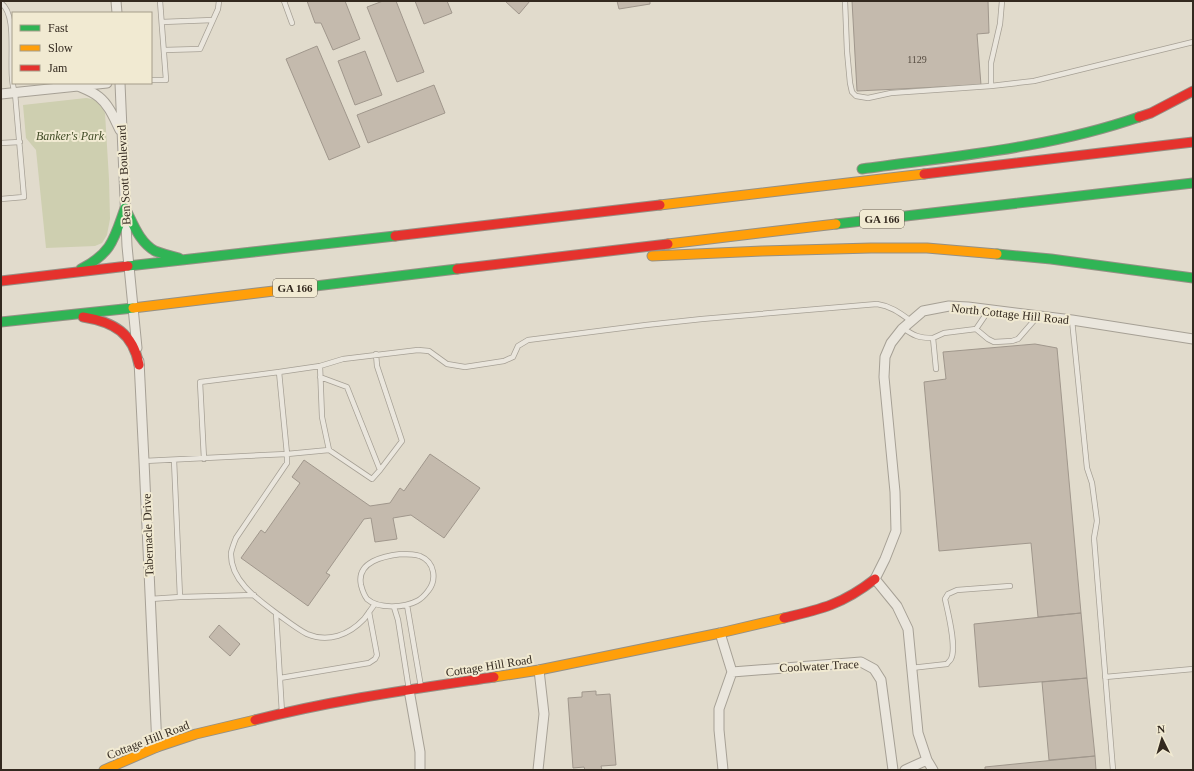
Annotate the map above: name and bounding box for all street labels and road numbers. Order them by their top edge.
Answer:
street label: Ben Scott Boulevard [114,125,134,225]
road number: GA 166 [860,210,904,228]
road number: GA 166 [273,279,317,297]
street label: North Cottage Hill Road [950,301,1070,327]
street label: Tabernacle Drive [140,493,156,577]
street label: Cottage Hill Road [445,652,533,680]
street label: Coolwater Trace [779,657,859,675]
street label: Cottage Hill Road [105,718,191,762]

